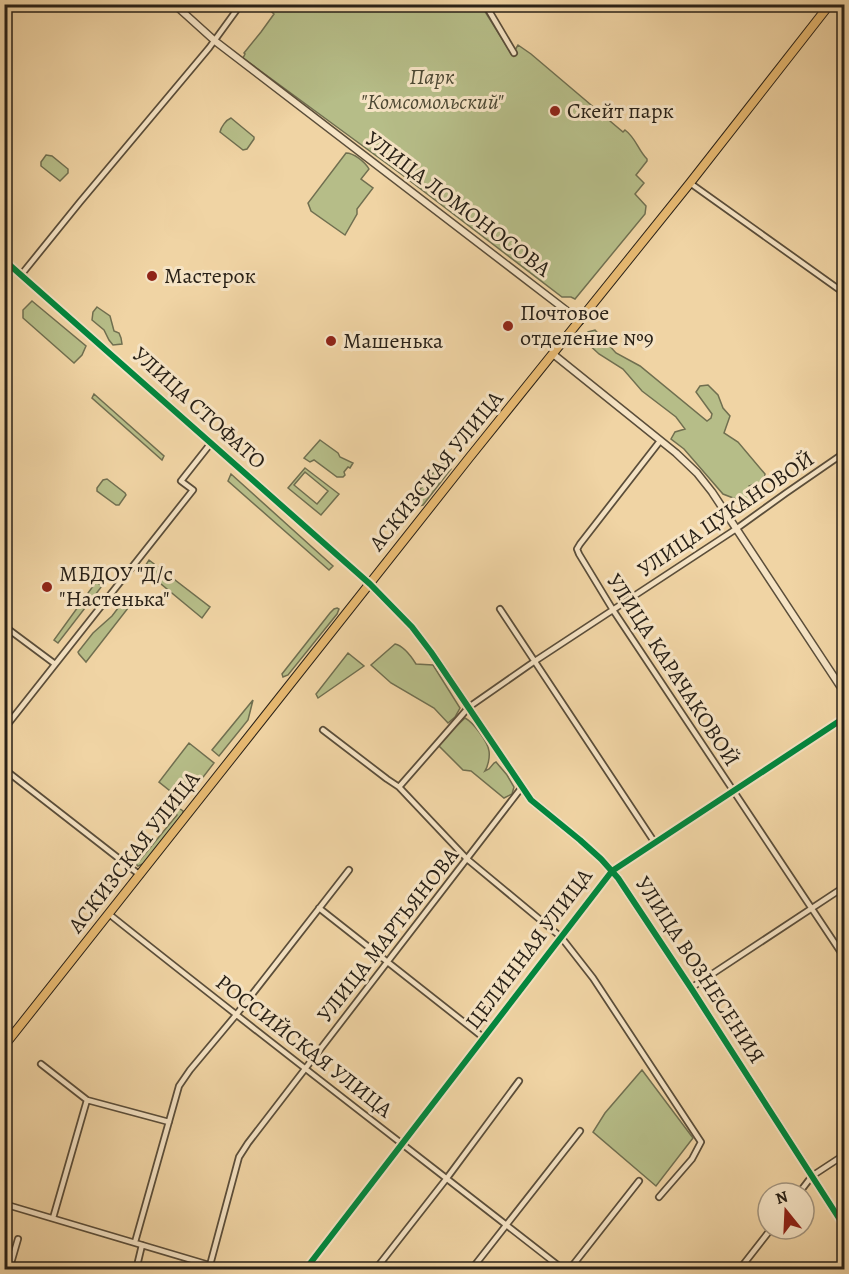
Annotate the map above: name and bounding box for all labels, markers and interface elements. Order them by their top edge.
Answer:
park label: Парк "Комсомольский" [361,62,504,117]
place label: Скейт парк [567,96,674,126]
marker: Скейт парк [548,104,562,118]
street label: УЛИЦА ЛОМОНОСОВА [359,124,558,284]
place label: Мастерок [164,261,256,291]
marker: Мастерок [145,269,159,283]
place label: Почтовое отделение №9 [520,298,654,353]
marker: Почтовое отделение №9 [501,319,515,333]
place label: Машенька [343,326,444,356]
marker: Машенька [324,334,338,348]
street label: УЛИЦА СТОФАТО [126,340,272,476]
street label: АСКИЗСКАЯ УЛИЦА [361,384,511,558]
street label: УЛИЦА ЦУКАНОВОЙ [632,444,820,584]
place label: МБДОУ "Д/с "Настенька" [59,559,173,614]
street label: УЛИЦА КАРАЧАКОВОЙ [599,568,747,772]
marker: МБДОУ "Д/с "Настенька" [40,580,54,594]
street label: АСКИЗСКАЯ УЛИЦА [61,764,207,940]
street label: УЛИЦА МАРТЬЯНОВА [310,840,466,1029]
street label: ЦЕЛИННАЯ УЛИЦА [459,861,600,1036]
street label: УЛИЦА ВОЗНЕСЕНИЯ [628,871,772,1069]
street label: РОССИЙСКАЯ УЛИЦА [209,967,400,1125]
north arrow [756,1181,816,1241]
text: N [773,1185,791,1210]

